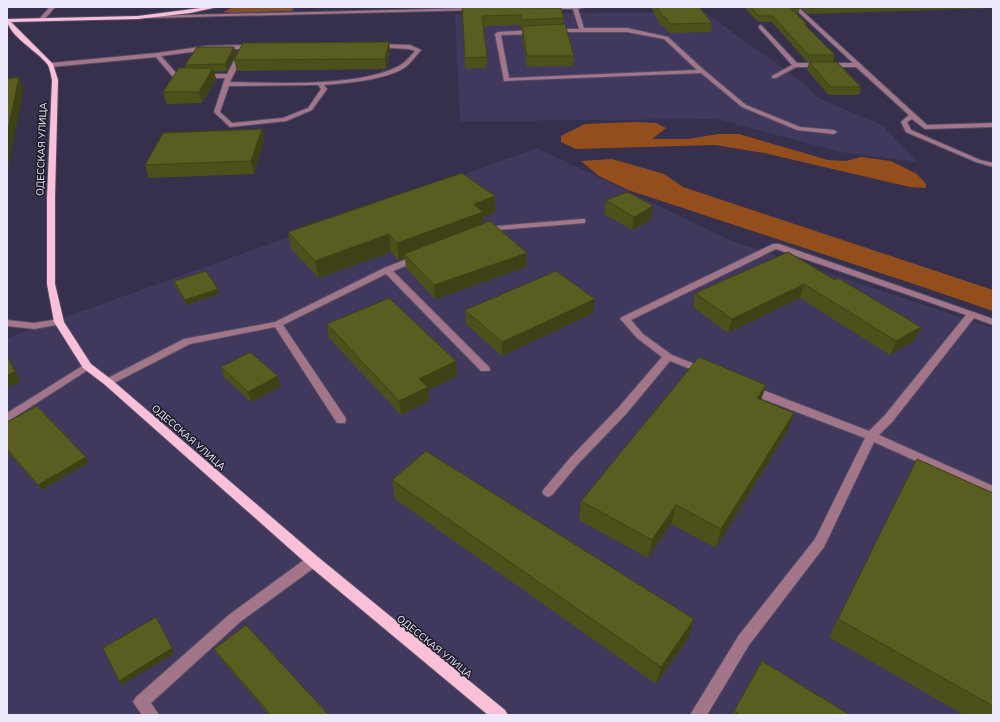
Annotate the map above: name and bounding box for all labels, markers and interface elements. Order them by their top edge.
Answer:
street label: ОДЕССКАЯ УЛИЦА [33,101,51,196]
street label: ОДЕССКАЯ УЛИЦА [148,402,229,474]
street label: ОДЕССКАЯ УЛИЦА [394,612,476,682]

